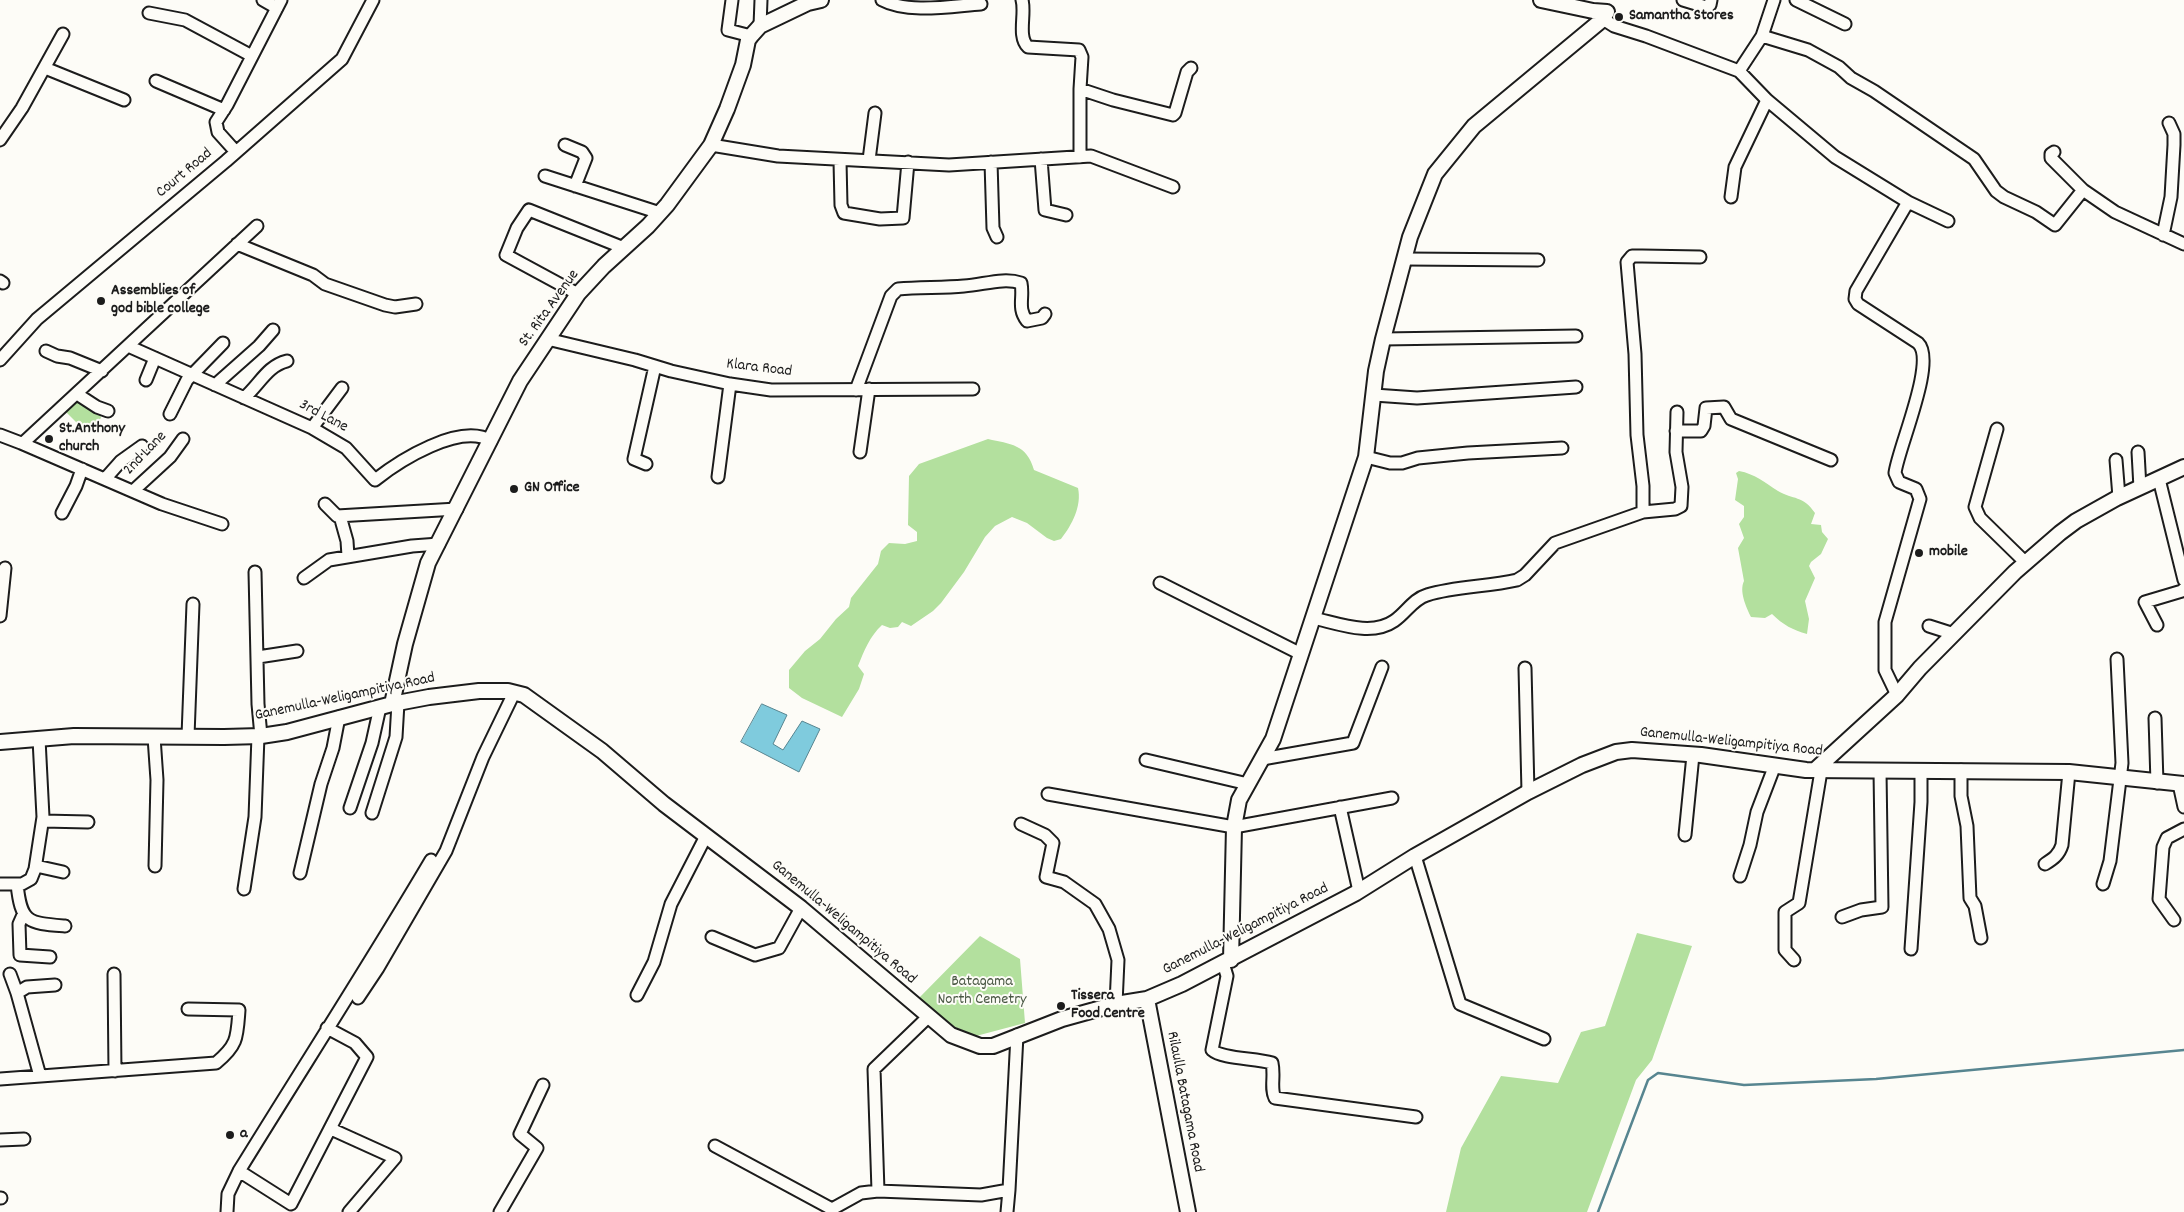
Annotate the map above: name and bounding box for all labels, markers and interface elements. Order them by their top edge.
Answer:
place label: Samantha Stores [1629,7,1734,27]
marker: Samantha Stores [1613,11,1625,23]
street label: Court Road [153,145,217,203]
street label: St. Rita Avenue [516,267,584,351]
place label: Assemblies of god bible college [111,282,210,320]
marker: Assemblies of god bible college [95,295,107,307]
street label: Klara Road [725,355,793,383]
street label: 3rd Lane [295,396,351,438]
place label: St.Anthony church [59,420,125,458]
street label: 2nd Lane [120,428,172,480]
marker: St.Anthony church [43,433,55,445]
place label: GN Office [524,479,580,499]
marker: GN Office [508,483,520,495]
place label: mobile [1929,543,1968,563]
marker: mobile [1913,547,1925,559]
street label: Ganemulla-Weligampitiya Road [253,670,437,726]
street label: Ganemulla-Weligampitiya Road [1639,724,1823,762]
street label: Ganemulla-Weligampitiya Road [766,857,920,989]
street label: Ganemulla-Weligampitiya Road [1160,880,1332,980]
park label: Batagama North Cemetry [937,973,1027,1011]
place label: Tissera Food Centre [1071,987,1145,1025]
marker: Tissera Food Centre [1055,1000,1067,1012]
street label: Rilaulla Batagama Road [1161,1030,1207,1174]
place label: a [240,1125,248,1145]
marker: a [224,1129,236,1141]

